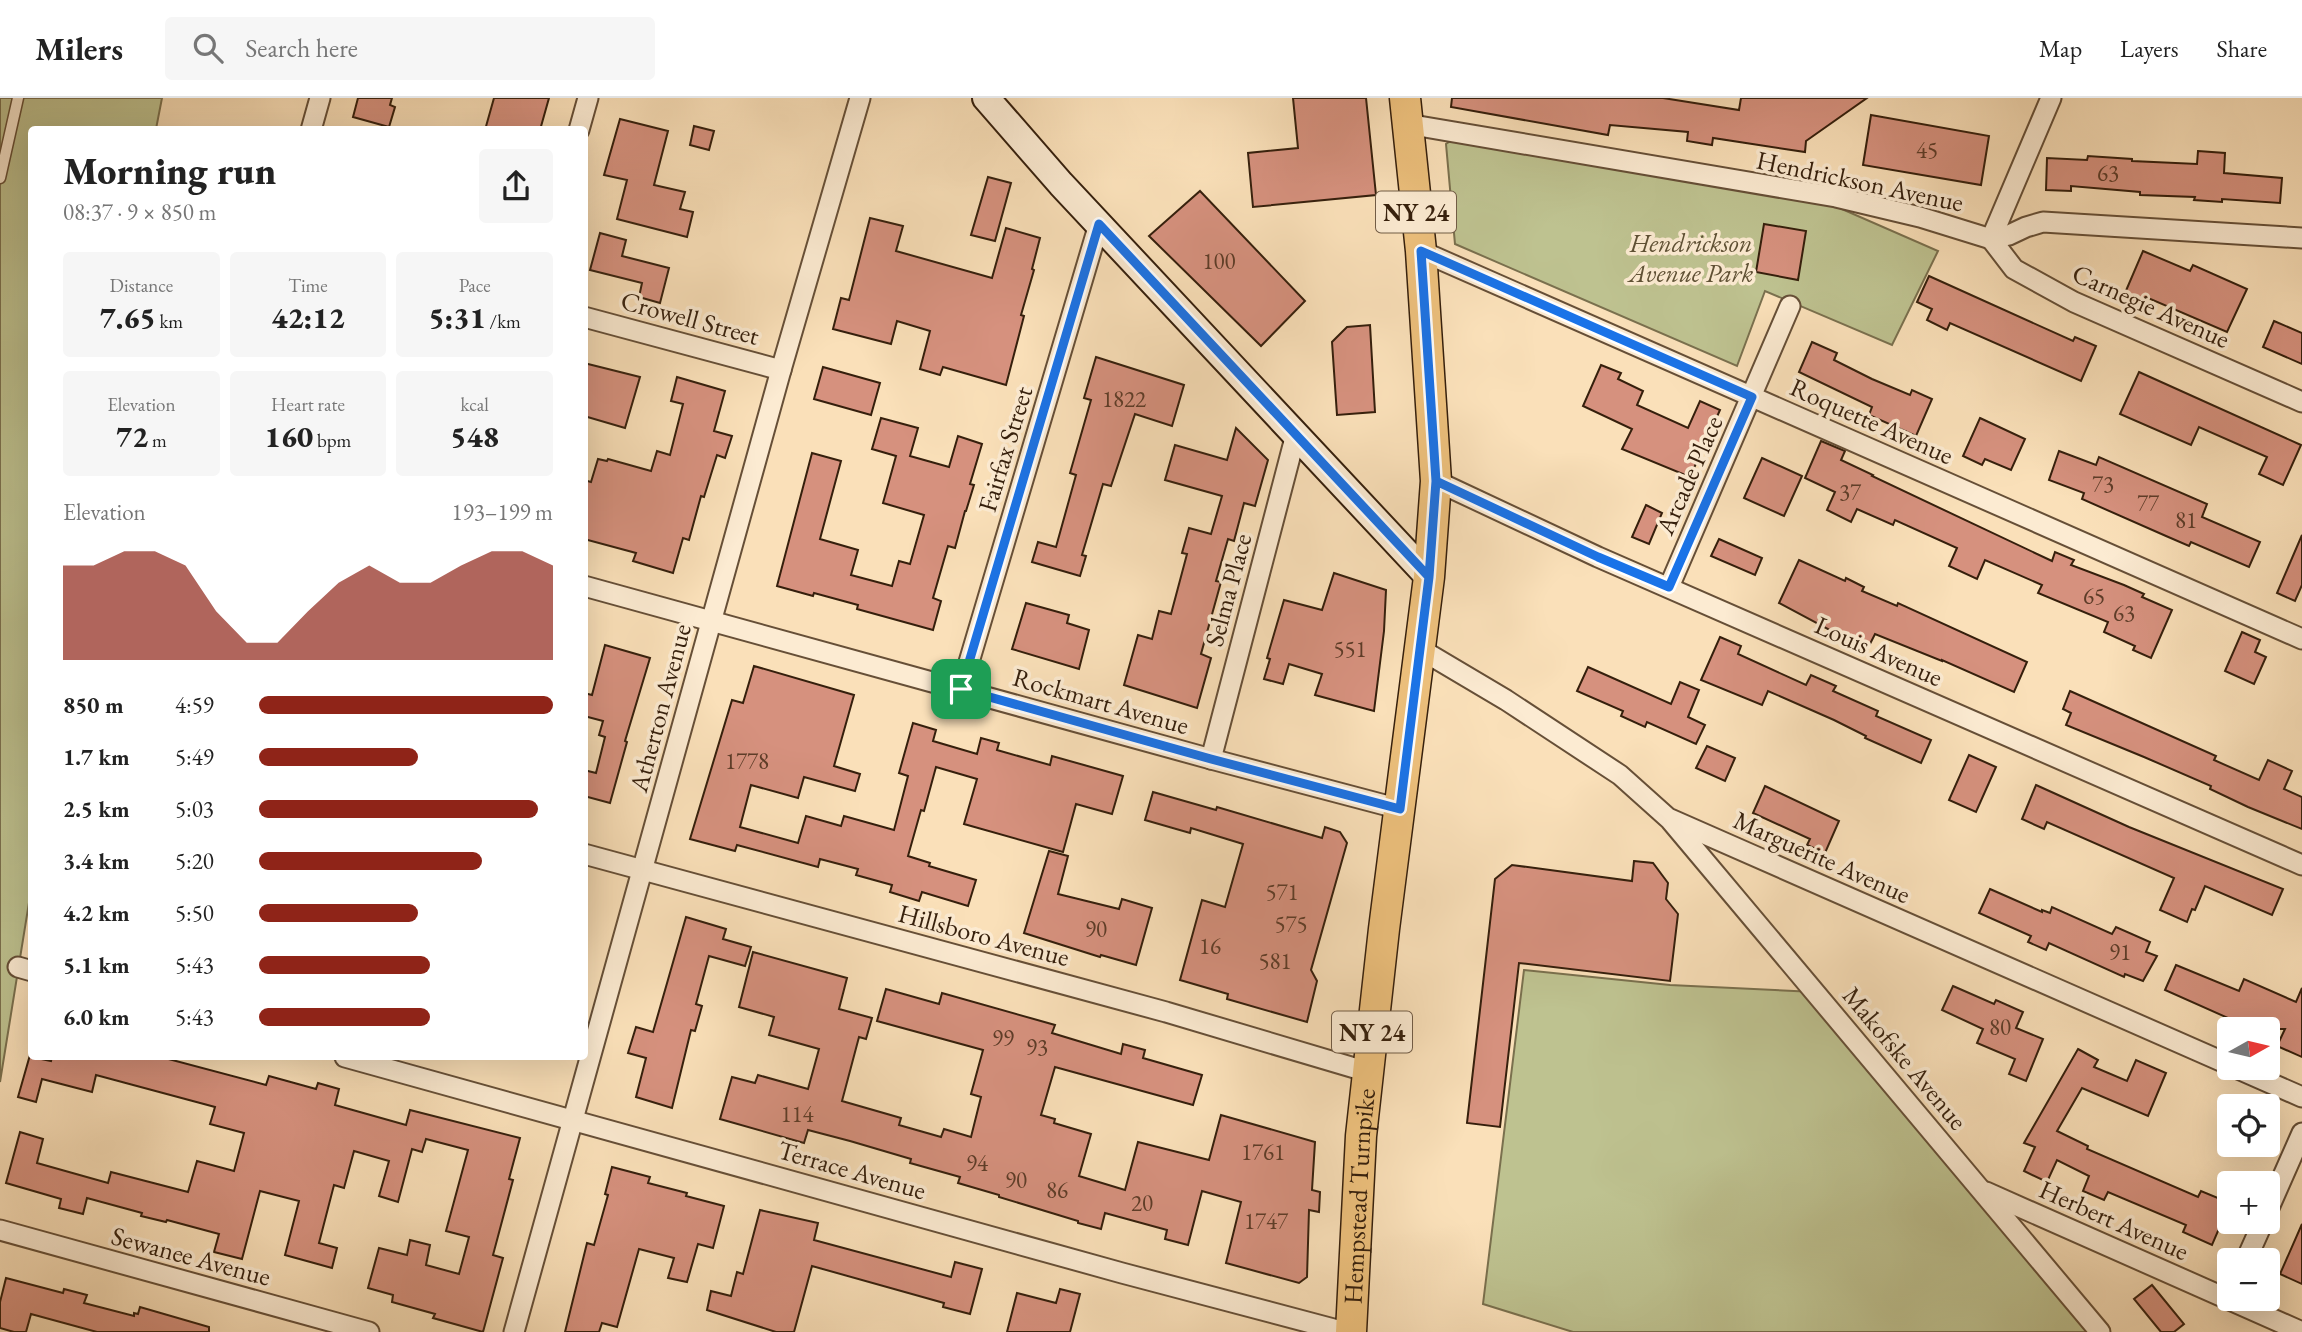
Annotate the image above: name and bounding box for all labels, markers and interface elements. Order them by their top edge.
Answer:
search box [165,17,655,80]
text: Milers [35,27,123,70]
icon: search [189,29,227,67]
text: Search here [245,31,358,65]
text: Map [2039,33,2082,64]
text: Layers [2120,33,2179,64]
text: Share [2217,33,2267,64]
house number: 45 [1916,135,1938,165]
street label: Hendrickson Avenue [1753,142,1967,220]
text: Morning run [63,146,276,195]
button: share [479,149,553,223]
house number: 63 [2097,158,2119,188]
road number: NY 24 [1376,191,1456,232]
text: 08:37 · 9 × 850 m [63,197,216,227]
park label: Hendrickson Avenue Park [1627,226,1753,290]
house number: 100 [1202,246,1236,276]
street label: Carnegie Avenue [2067,256,2235,356]
text: Distance [110,273,173,298]
text: Time [288,273,328,298]
text: Pace [459,273,491,298]
street label: Crowell Street [617,283,763,353]
text: 7.65 [100,298,156,337]
text: 42:12 [271,298,345,337]
text: 5:31 [428,298,486,337]
text: km [156,309,183,334]
text: /km [486,309,521,334]
street label: Roquette Avenue [1785,370,1959,472]
street label: Fairfax Street [970,382,1040,516]
house number: 1822 [1102,384,1146,414]
text: Elevation [107,392,176,417]
text: Heart rate [271,392,345,417]
text: kcal [460,392,489,417]
street label: Arcade Place [1647,410,1730,541]
text: 72 [116,417,148,456]
text: 160 [265,417,313,456]
text: 548 [450,417,499,456]
text: m [148,428,167,453]
text: bpm [313,428,351,453]
house number: 73 [2092,469,2114,499]
house number: 37 [1839,477,1862,507]
house number: 77 [2137,488,2160,518]
text: Elevation [63,497,146,527]
text: 193–199 m [452,497,553,527]
house number: 81 [2175,505,2197,535]
street label: Selma Place [1197,530,1259,650]
house number: 65 [2083,581,2105,611]
house number: 63 [2113,598,2135,628]
street label: Louis Avenue [1810,608,1948,694]
street label: Atherton Avenue [621,620,699,797]
house number: 551 [1333,634,1367,664]
pin [931,659,991,719]
street label: Rockmart Avenue [1009,660,1193,742]
icon: arrive [942,670,980,708]
text: 850 m [63,690,124,720]
text: 4:59 [175,690,214,720]
text: 1.7 km [63,742,130,772]
text: 5:49 [175,742,214,772]
house number: 1778 [725,746,769,776]
text: 2.5 km [63,794,130,824]
text: 5:03 [175,794,214,824]
street label: Marguerite Avenue [1728,803,1916,911]
text: 3.4 km [63,846,130,876]
text: 5:20 [175,846,214,876]
house number: 571 [1265,877,1299,907]
street label: Hillsboro Avenue [895,896,1073,974]
text: 4.2 km [63,898,130,928]
text: 5:50 [175,898,214,928]
house number: 575 [1274,909,1308,939]
house number: 90 [1085,914,1107,944]
house number: 16 [1199,931,1221,961]
house number: 91 [2109,937,2131,967]
house number: 581 [1258,946,1292,976]
text: 5.1 km [63,950,130,980]
text: 5:43 [175,950,214,980]
street label: Makofske Avenue [1835,979,1975,1137]
text: 6.0 km [63,1002,130,1032]
text: 5:43 [175,1002,214,1032]
road number: NY 24 [1332,1012,1412,1052]
house number: 80 [1989,1012,2011,1042]
north arrow [2217,1017,2280,1080]
map controls [2217,1017,2280,1311]
house number: 99 [992,1023,1014,1053]
house number: 93 [1026,1032,1048,1062]
street label: Hempstead Turnpike [1335,1087,1383,1305]
button: locate [2217,1094,2280,1157]
house number: 114 [780,1099,815,1129]
street label: Terrace Avenue [774,1133,930,1207]
house number: 1761 [1241,1137,1285,1167]
house number: 94 [966,1148,989,1178]
house number: 90 [1005,1165,1027,1195]
button: + [2217,1171,2280,1234]
street label: Herbert Avenue [2034,1172,2194,1268]
house number: 86 [1046,1175,1068,1205]
house number: 20 [1131,1188,1153,1218]
house number: 1747 [1244,1206,1289,1236]
street label: Sewanee Avenue [108,1218,274,1294]
button: − [2217,1248,2280,1311]

